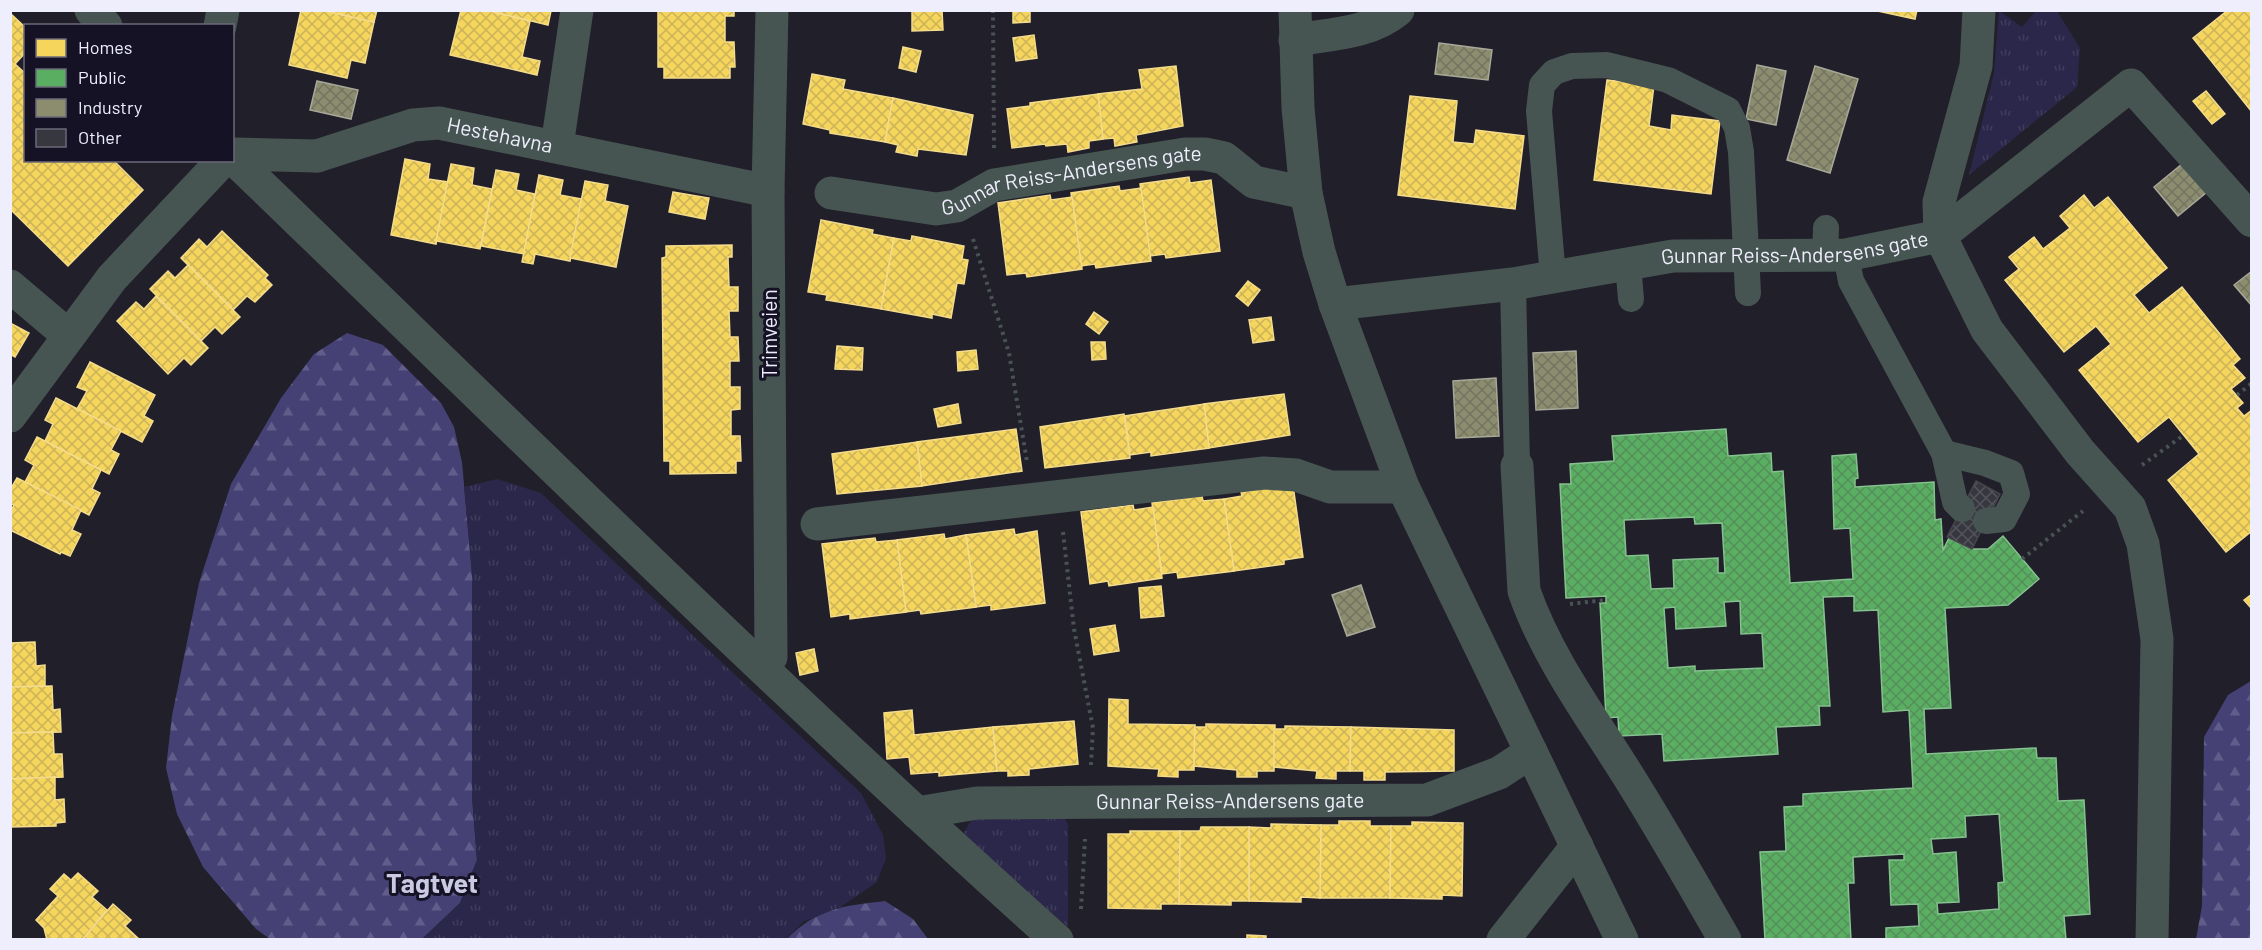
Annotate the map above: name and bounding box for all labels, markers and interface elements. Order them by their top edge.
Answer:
legend [24,24,234,162]
text: Homes [78,36,132,58]
text: Public [78,66,126,88]
text: Industry [78,96,142,118]
street label: Hestehavna [445,111,555,157]
text: Other [78,126,122,148]
street label: Gunnar Reiss-Andersens gate [939,140,1202,219]
street label: Gunnar Reiss-Andersens gate [1659,225,1930,269]
street label: Trimveien [756,289,781,379]
street label: Gunnar Reiss-Andersens gate [1096,786,1365,813]
district label: Tagtvet [386,866,478,898]

